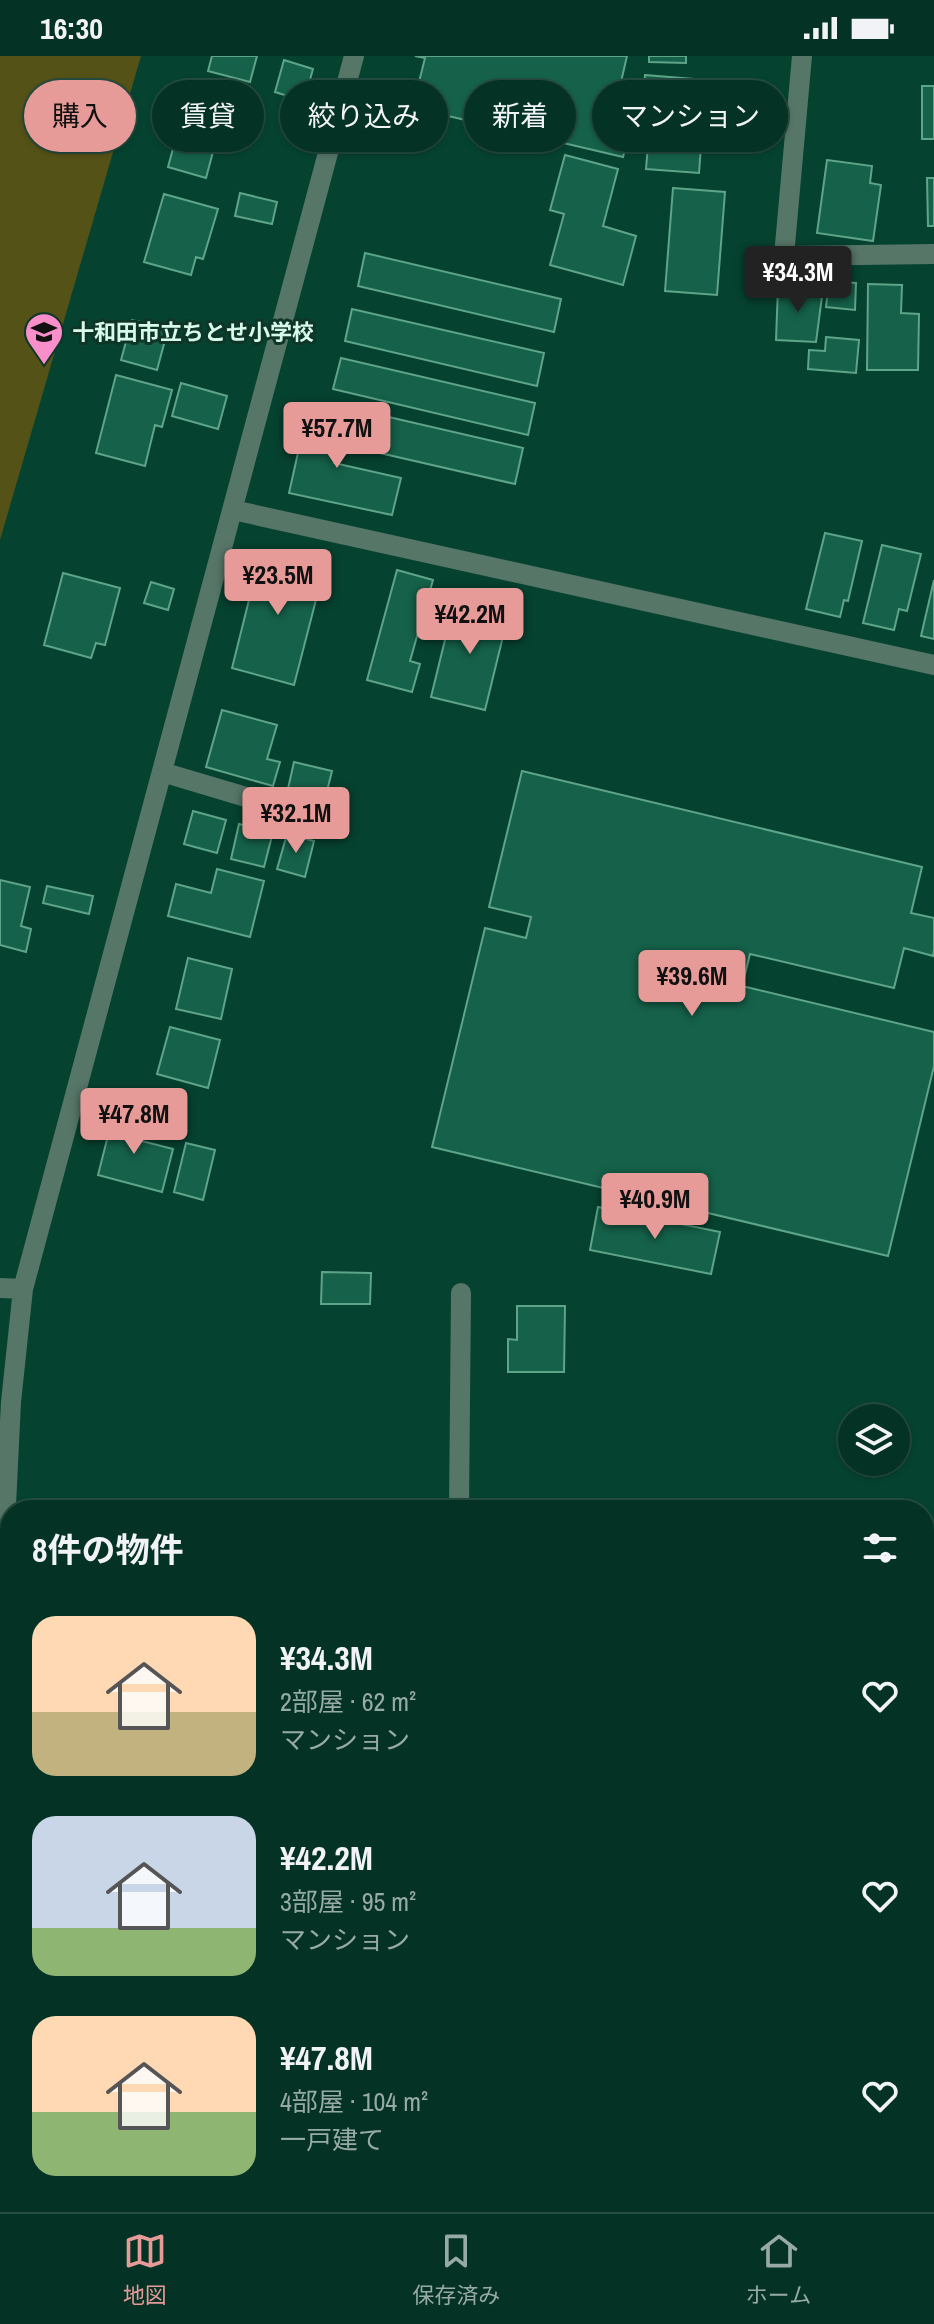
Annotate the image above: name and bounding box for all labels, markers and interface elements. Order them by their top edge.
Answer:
text: 16:30 [40,8,103,48]
chip: 購入 [24,80,136,152]
chip: 賃貸 [152,80,264,152]
chip: 絞り込み [280,80,448,152]
chip: 新着 [464,80,576,152]
chip: マンション [592,80,788,152]
pin: ¥34.3M [733,246,863,314]
text: ¥34.3M [762,254,834,289]
school or university icon: 十和田市立ちとせ小学校 [23,311,65,366]
place label: 十和田市立ちとせ小学校 [72,317,314,347]
pin: ¥57.7M [272,402,402,470]
text: ¥57.7M [301,410,373,445]
pin: ¥23.5M [213,549,343,617]
text: ¥23.5M [242,557,314,592]
pin: ¥42.2M [405,588,535,656]
text: ¥42.2M [434,596,506,631]
pin: ¥32.1M [231,787,361,855]
text: ¥32.1M [260,795,332,830]
pin: ¥39.6M [627,950,757,1018]
text: ¥39.6M [656,958,728,993]
pin: ¥47.8M [69,1088,199,1156]
text: ¥47.8M [98,1096,170,1131]
pin: ¥40.9M [590,1173,720,1241]
text: ¥40.9M [619,1181,691,1216]
map controls [838,1404,910,1476]
button: layers [838,1404,910,1476]
icon: filters [858,1526,902,1570]
text: 8件の物件 [32,1527,184,1573]
text: ¥34.3M [280,1635,373,1681]
icon: home [96,1648,192,1744]
icon: heart [858,1674,902,1718]
text: 2部屋 · 62 m² [280,1684,416,1719]
text: マンション [280,1722,410,1757]
text: ¥42.2M [280,1835,373,1881]
icon: home [96,1848,192,1944]
icon: heart [858,1874,902,1918]
text: 3部屋 · 95 m² [280,1884,416,1919]
text: マンション [280,1922,410,1957]
text: ¥47.8M [280,2035,373,2081]
icon: home [96,2048,192,2144]
icon: heart [858,2074,902,2118]
text: 4部屋 · 104 m² [280,2084,428,2119]
text: 一戸建て [280,2122,384,2157]
tab: 地図 [123,2229,167,2310]
tab: 保存済み [412,2229,500,2310]
tab: ホーム [746,2229,811,2310]

